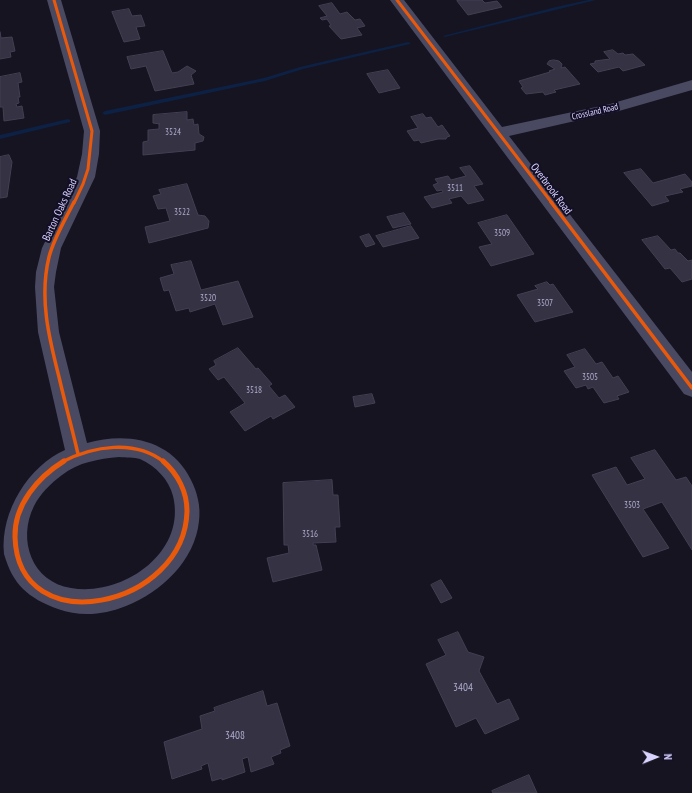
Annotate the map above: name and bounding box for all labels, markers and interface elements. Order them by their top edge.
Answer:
street label: Crossland Road [571,101,619,123]
house number: 3524 [165,127,181,137]
street label: Overbrook Road [528,161,574,217]
street label: Barton Oaks Road [40,177,80,243]
house number: 3511 [447,183,463,193]
house number: 3522 [174,207,190,217]
house number: 3509 [494,228,510,238]
house number: 3520 [200,293,216,303]
house number: 3507 [537,298,553,308]
house number: 3505 [582,372,598,382]
house number: 3518 [246,385,262,395]
house number: 3503 [624,500,640,510]
house number: 3516 [302,529,318,539]
house number: 3404 [453,681,473,695]
house number: 3408 [225,729,245,743]
north arrow [636,737,676,777]
text: N [661,754,675,760]

